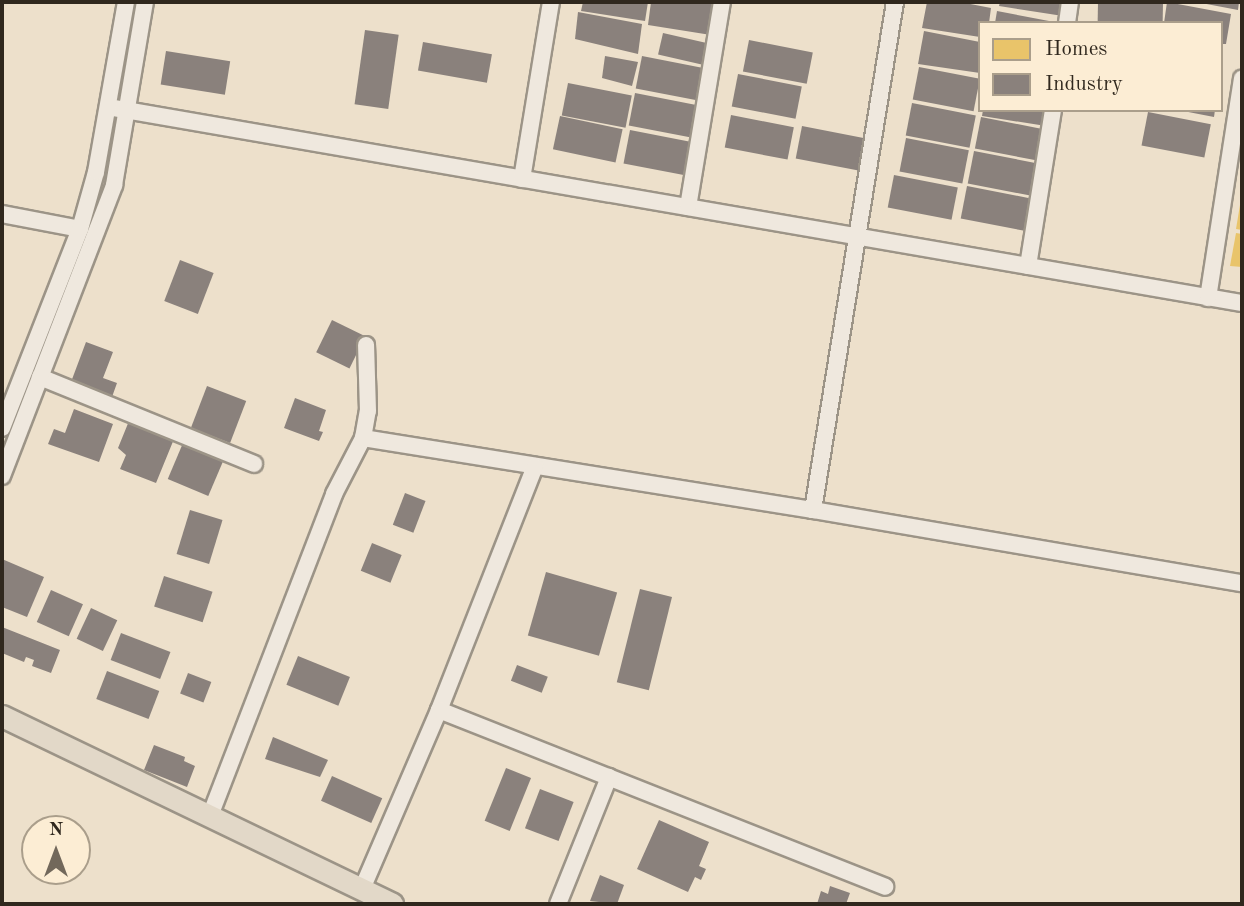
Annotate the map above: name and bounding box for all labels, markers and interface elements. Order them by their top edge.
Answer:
legend [978,21,1223,112]
text: Homes [1045,39,1107,60]
text: Industry [1045,74,1123,95]
north arrow [21,815,91,885]
text: N [49,821,63,840]

